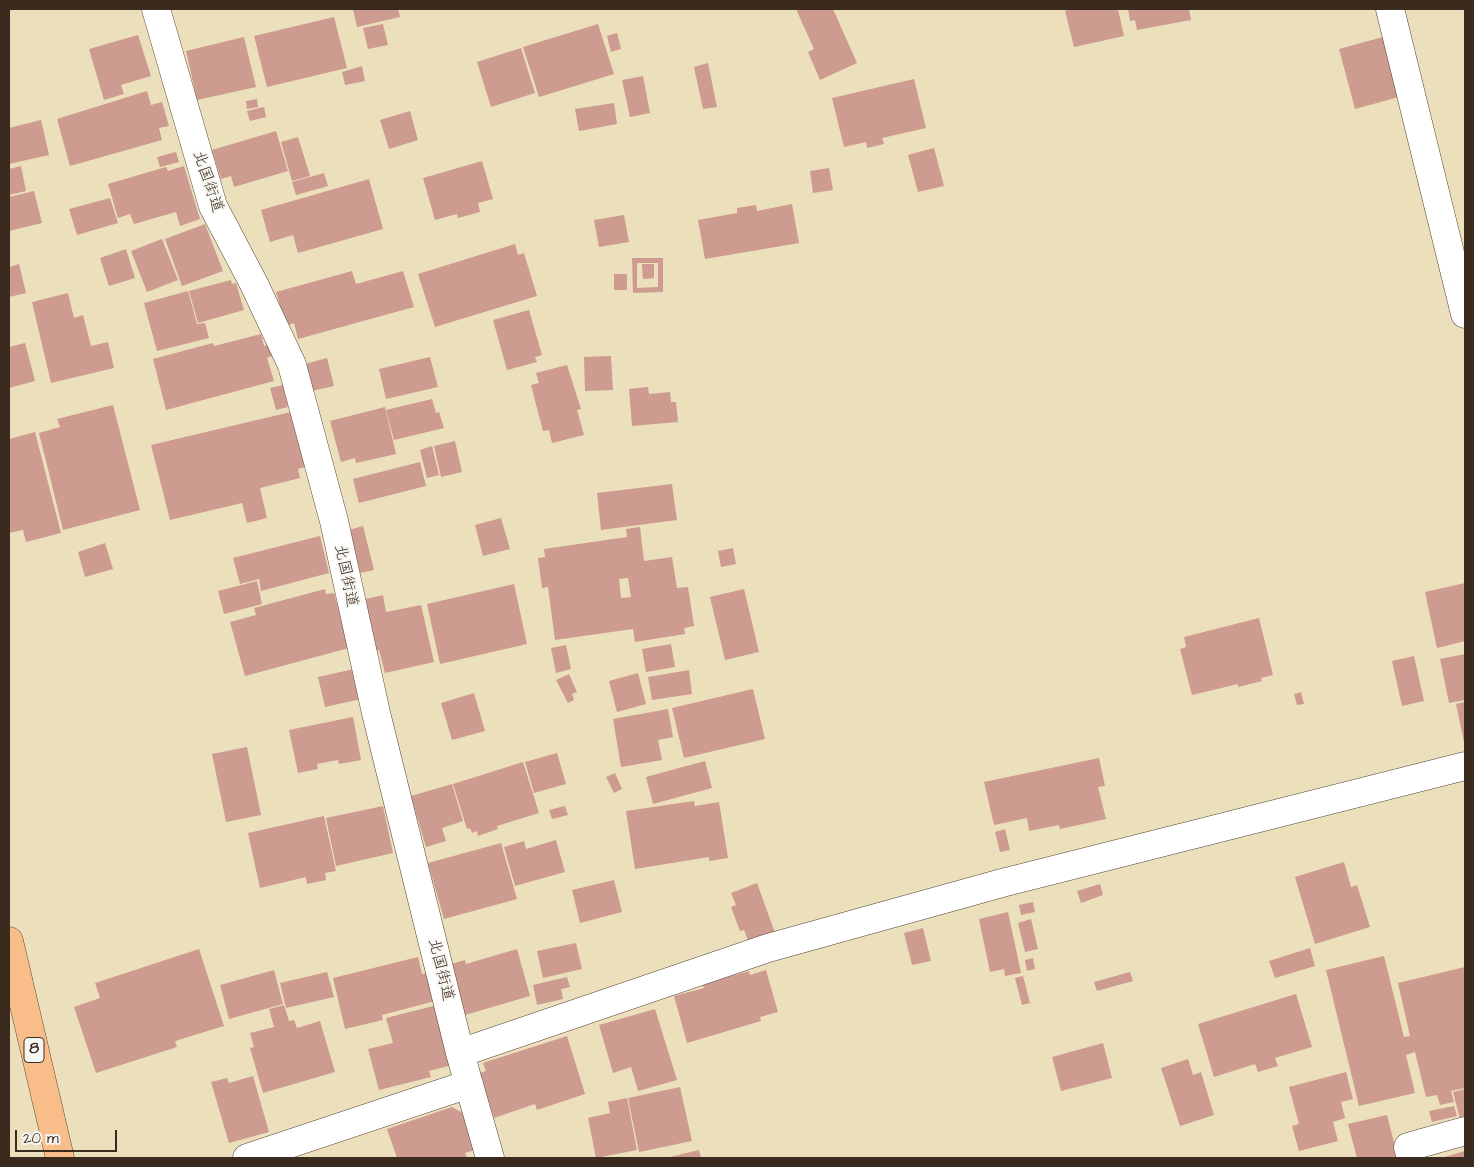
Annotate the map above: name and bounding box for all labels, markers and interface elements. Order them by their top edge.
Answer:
street label: 北国街道 [188,149,226,215]
street label: 北国街道 [329,543,361,609]
street label: 北国街道 [423,937,457,1003]
road number: 8 [24,1038,44,1062]
scale bar [18,1120,120,1152]
text: 20 m [23,1128,59,1149]

